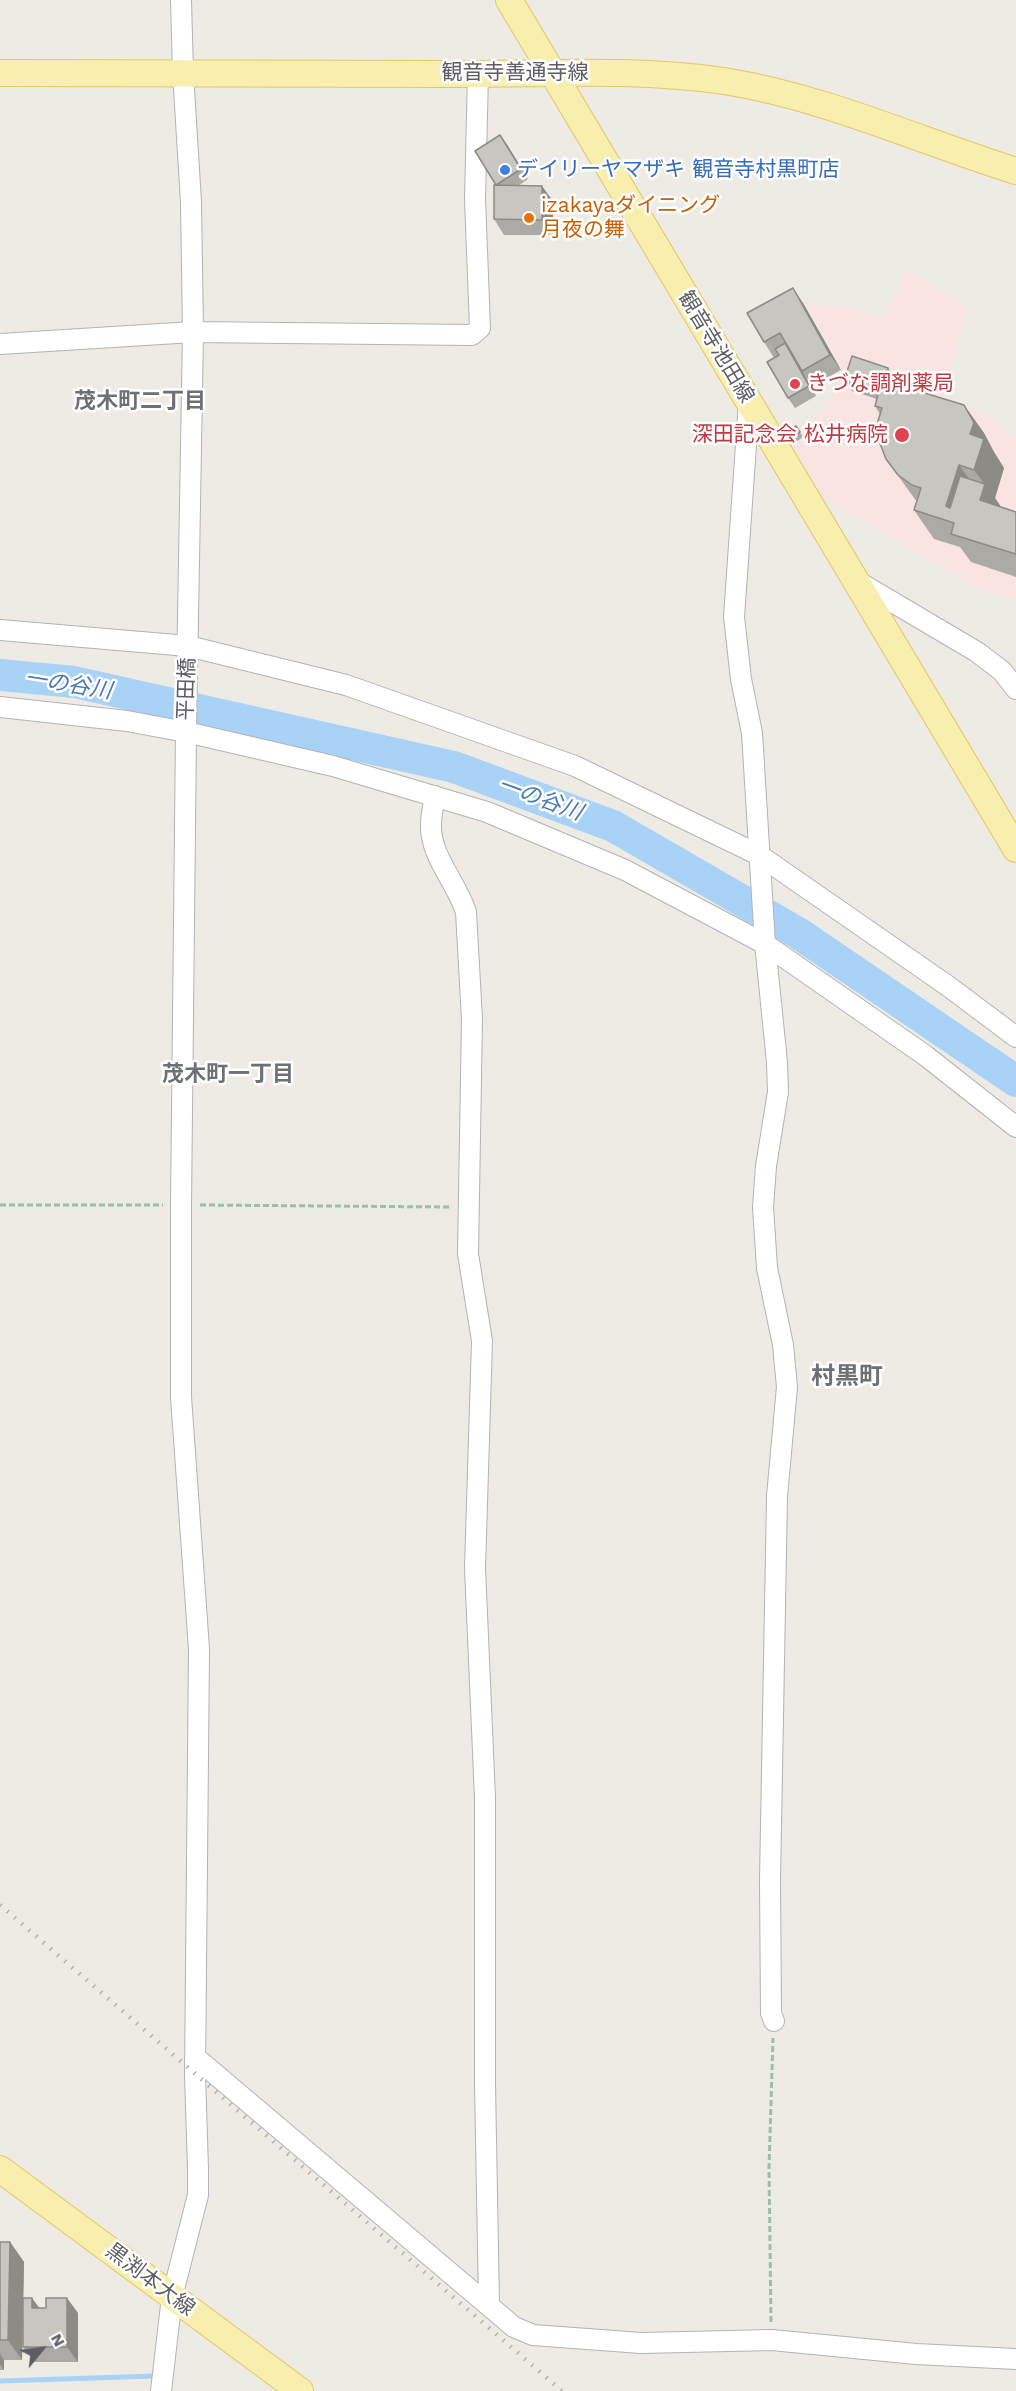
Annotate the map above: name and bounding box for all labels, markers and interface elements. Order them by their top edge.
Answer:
street label: 観音寺善通寺線 [442,60,588,86]
place label: デイリーヤマザキ 観音寺村黒町店 [517,157,839,183]
marker: デイリーヤマザキ 観音寺村黒町店 [498,163,512,177]
place label: izakayaダイニング 月夜の舞 [541,193,720,243]
marker: izakayaダイニング 月夜の舞 [522,211,536,225]
street label: 観音寺池田線 [673,287,759,407]
place label: きづな調剤薬局 [807,371,954,397]
marker: きづな調剤薬局 [788,377,802,391]
district label: 茂木町二丁目 [74,389,206,415]
place label: 深田記念会 松井病院 [692,422,888,448]
marker: 深田記念会 松井病院 [893,426,911,444]
street label: 平田橋 [173,657,201,721]
water label: 一の谷川 [22,665,114,705]
water label: 一の谷川 [494,772,586,826]
district label: 茂木町一丁目 [162,1062,294,1088]
district label: 村黒町 [811,1363,883,1391]
street label: 黒渕本大線 [100,2238,200,2322]
north arrow [12,2319,72,2379]
text: N [47,2330,69,2350]

